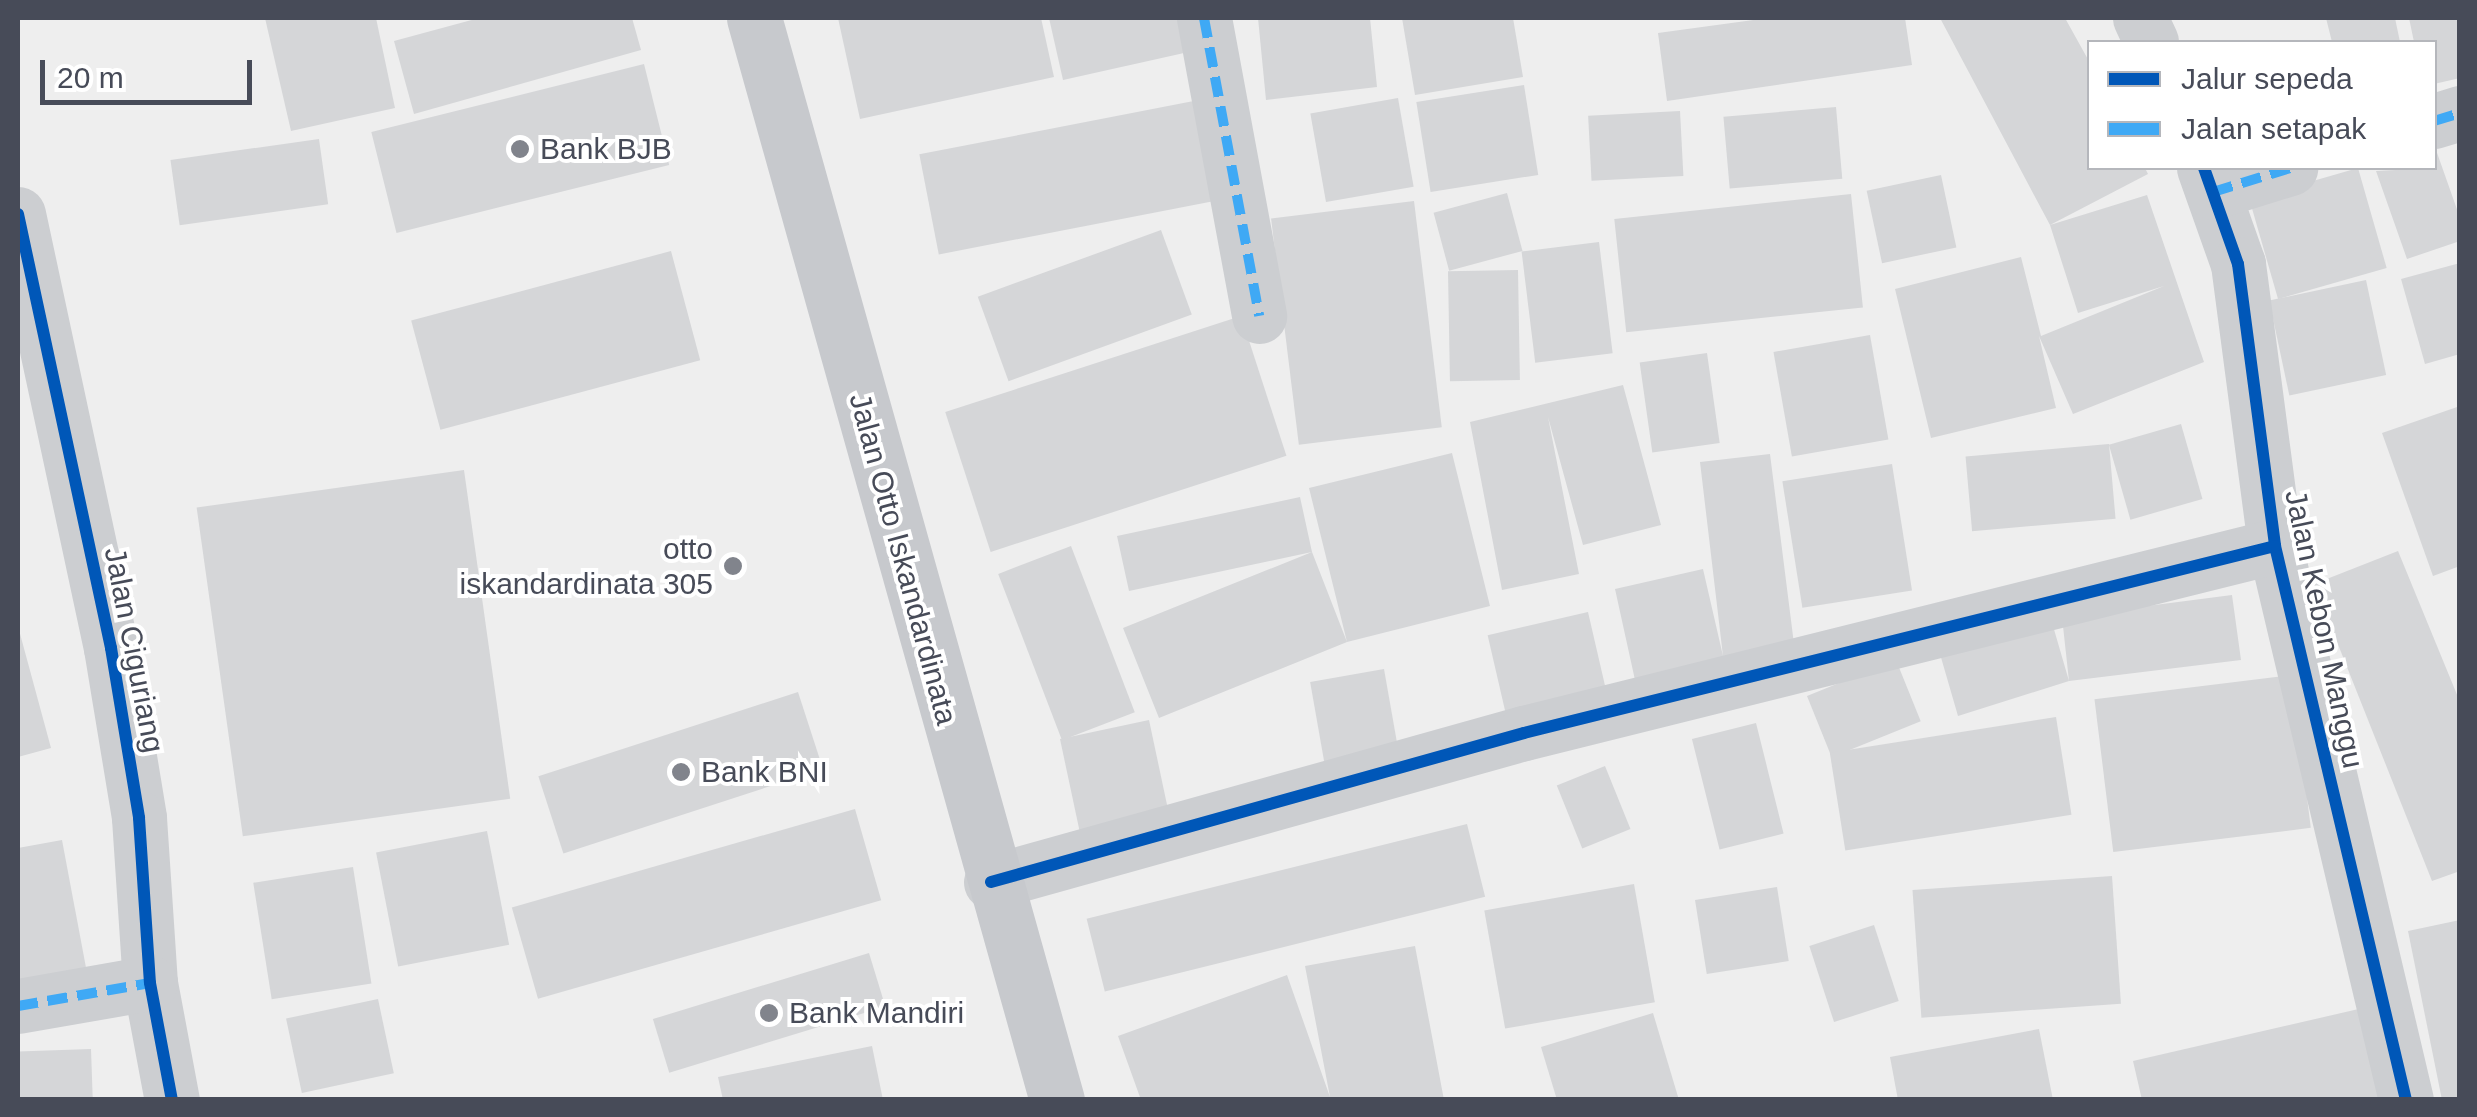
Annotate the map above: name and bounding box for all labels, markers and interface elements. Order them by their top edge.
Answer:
scale bar [45,40,258,102]
legend [2087,40,2437,170]
text: 20 m [57,61,124,94]
text: Jalur sepeda [2181,62,2353,95]
text: Jalan setapak [2181,112,2366,145]
place label: Bank BJB [540,131,672,167]
marker: Bank BJB [509,138,531,160]
street label: Jalan Otto Iskandardinata [841,389,965,729]
street label: Jalan Kebon Manggu [2277,487,2371,771]
place label: otto iskandardinata 305 [459,531,713,602]
street label: Jalan Ciguriang [96,544,172,756]
marker: otto iskandardinata 305 [722,555,744,577]
place label: Bank BNI [701,754,828,790]
marker: Bank BNI [670,761,692,783]
place label: Bank Mandiri [789,995,964,1031]
marker: Bank Mandiri [758,1002,780,1024]

